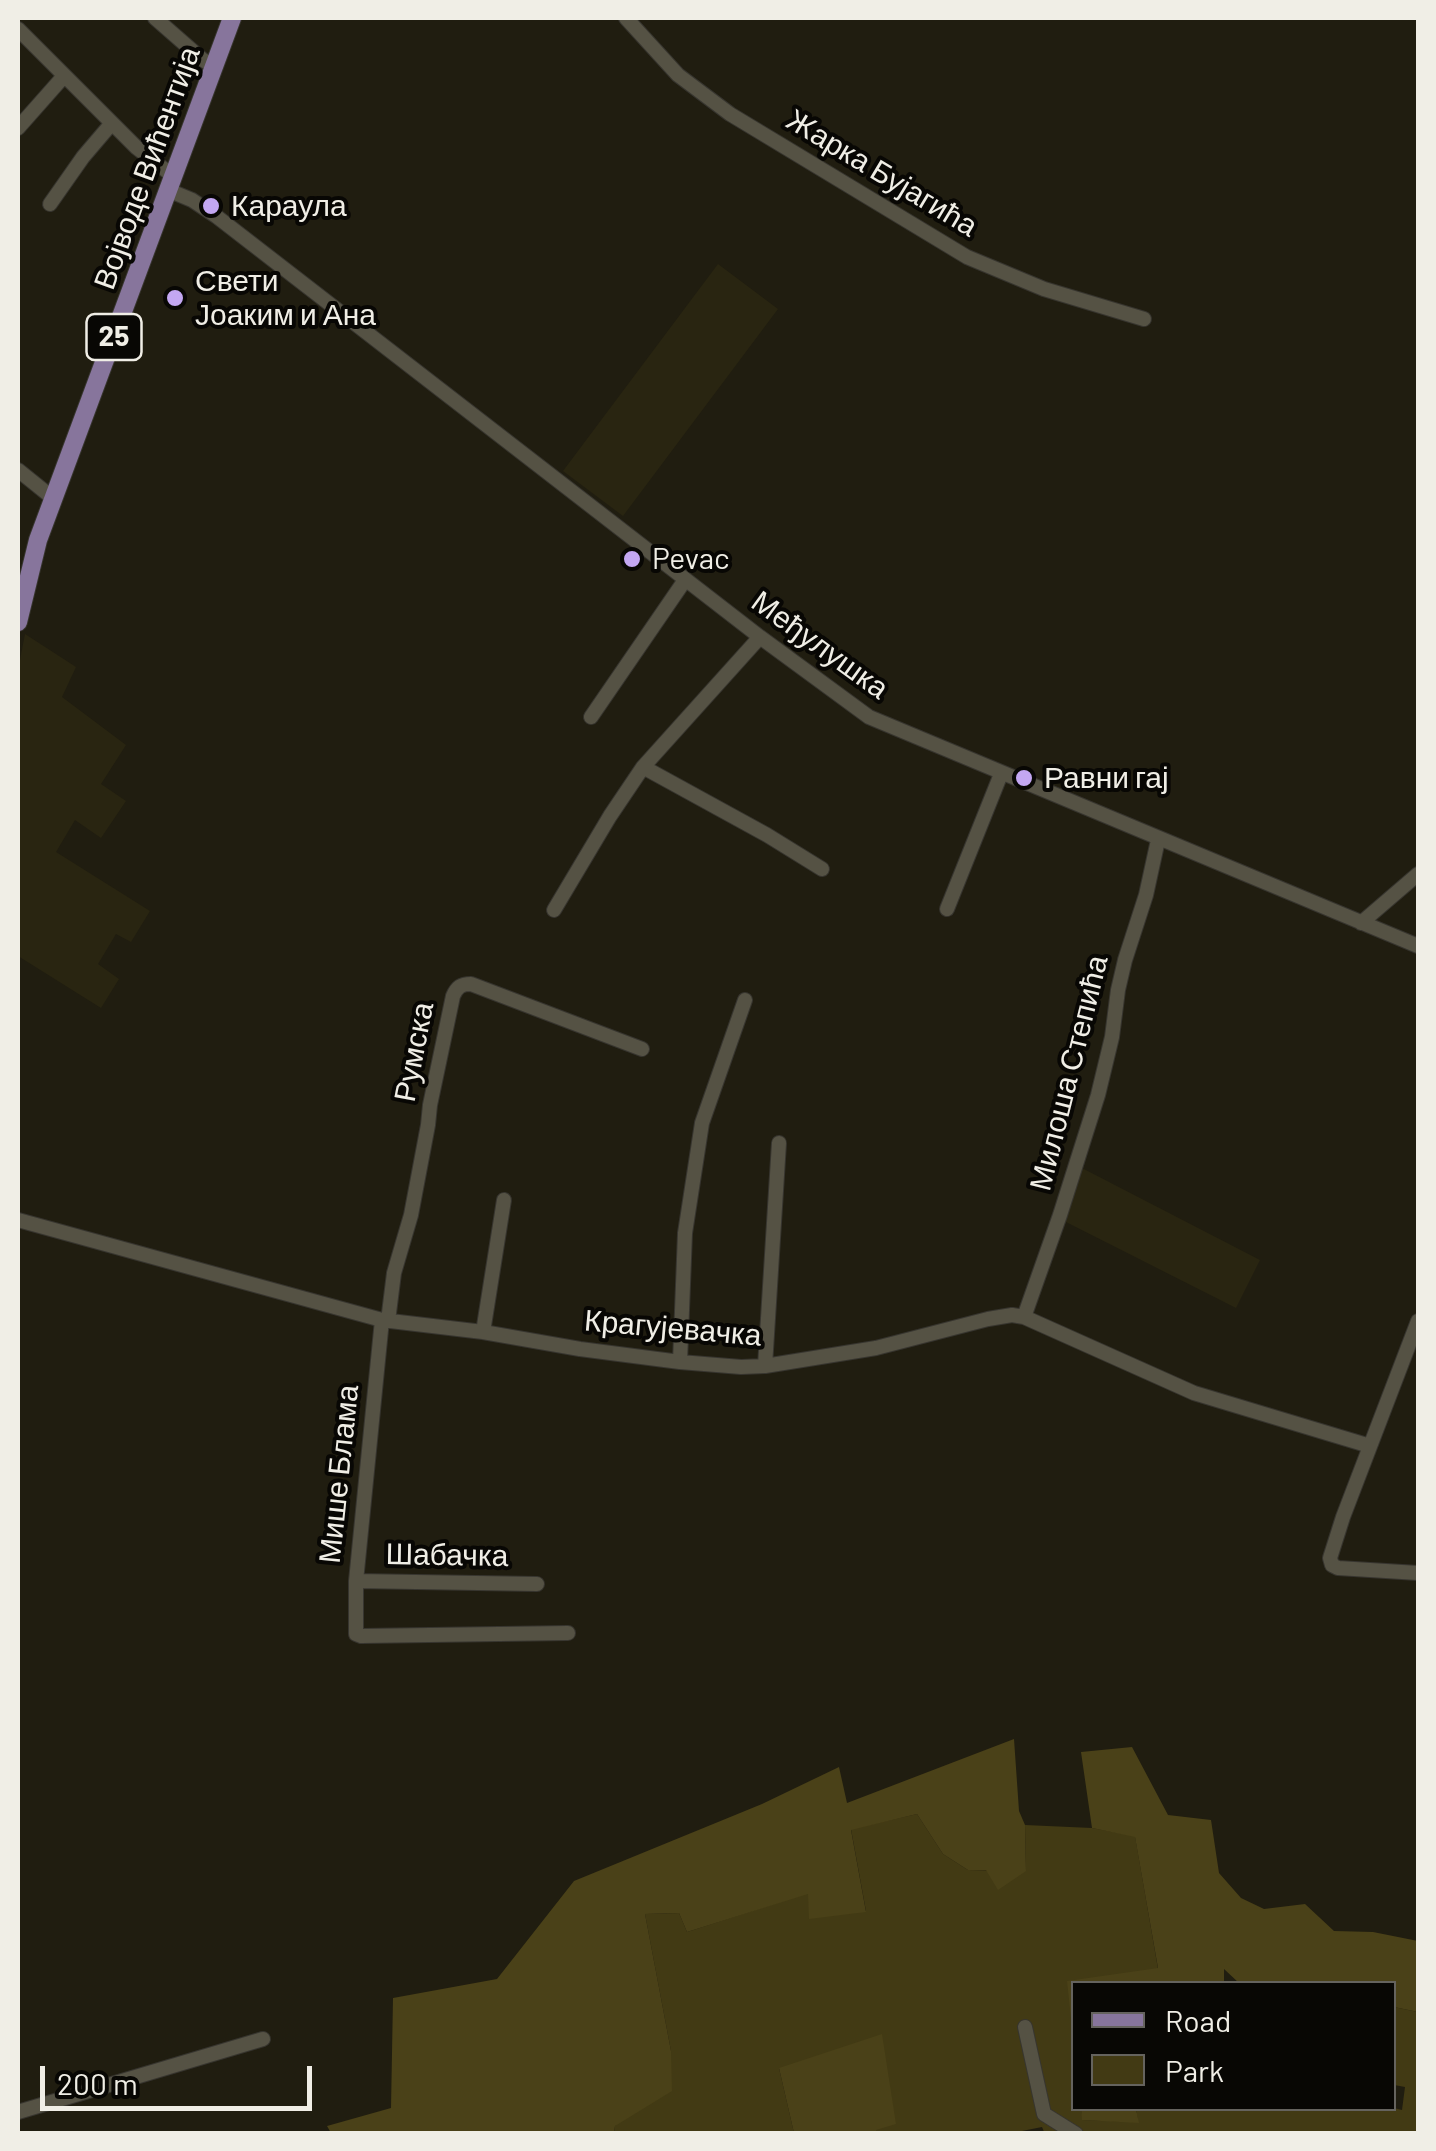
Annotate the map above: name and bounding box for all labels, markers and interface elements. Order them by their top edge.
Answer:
street label: Војводе Вићентија [86,42,208,294]
street label: Жарка Бујагића [780,102,984,244]
place label: Караула [231,188,347,224]
marker: Караула [200,195,222,217]
place label: Свети Јоаким и Ана [195,263,376,334]
marker: Свети Јоаким и Ана [164,287,186,309]
road number: 25 [86,314,142,360]
place label: Pevac [652,541,730,577]
marker: Pevac [621,548,643,570]
street label: Међулушка [745,583,895,707]
place label: Равни гај [1044,760,1169,796]
marker: Равни гај [1013,767,1035,789]
street label: Милоша Степића [1022,952,1116,1194]
street label: Румска [387,999,441,1105]
street label: Крагујевачка [583,1302,763,1354]
street label: Мише Блама [312,1383,366,1565]
street label: Шабачка [385,1536,509,1574]
legend [1071,1981,1396,2111]
text: Road [1165,2002,1231,2038]
scale bar [45,2046,318,2108]
text: Park [1165,2052,1224,2088]
text: 200 m [57,2065,138,2101]

